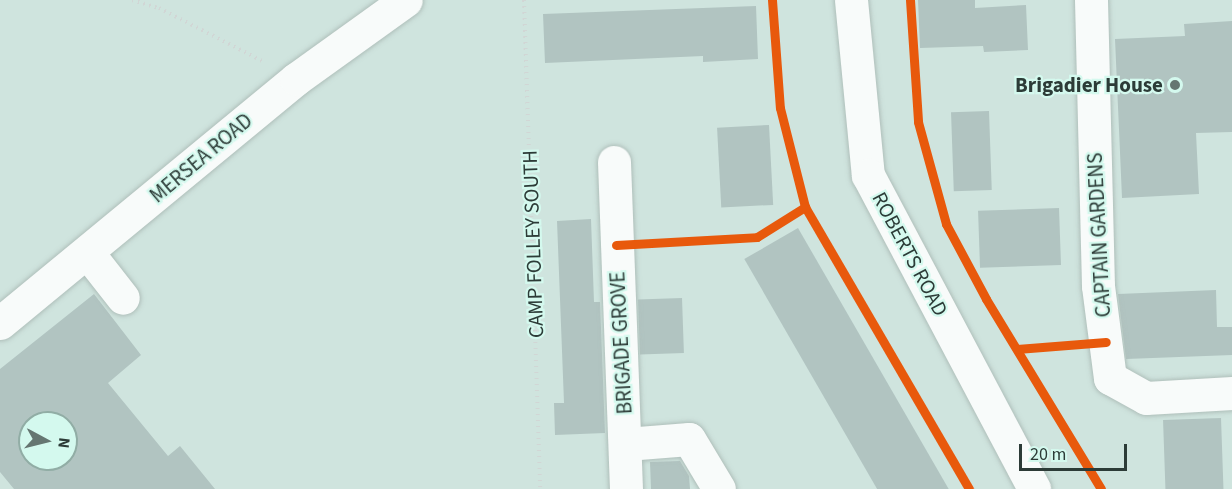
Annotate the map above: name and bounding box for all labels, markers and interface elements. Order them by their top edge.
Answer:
place label: Brigadier House [1015,72,1163,98]
marker: Brigadier House [1168,78,1182,92]
street label: MERSEA ROAD [145,108,257,208]
street label: CAMP FOLLEY SOUTH [517,150,549,338]
street label: CAPTAIN GARDENS [1082,152,1116,318]
street label: ROBERTS ROAD [867,188,953,320]
street label: BRIGADE GROVE [605,271,637,415]
north arrow [18,411,78,471]
scale bar [1022,432,1130,470]
text: N [52,436,75,450]
text: 20 m [1030,442,1066,467]

